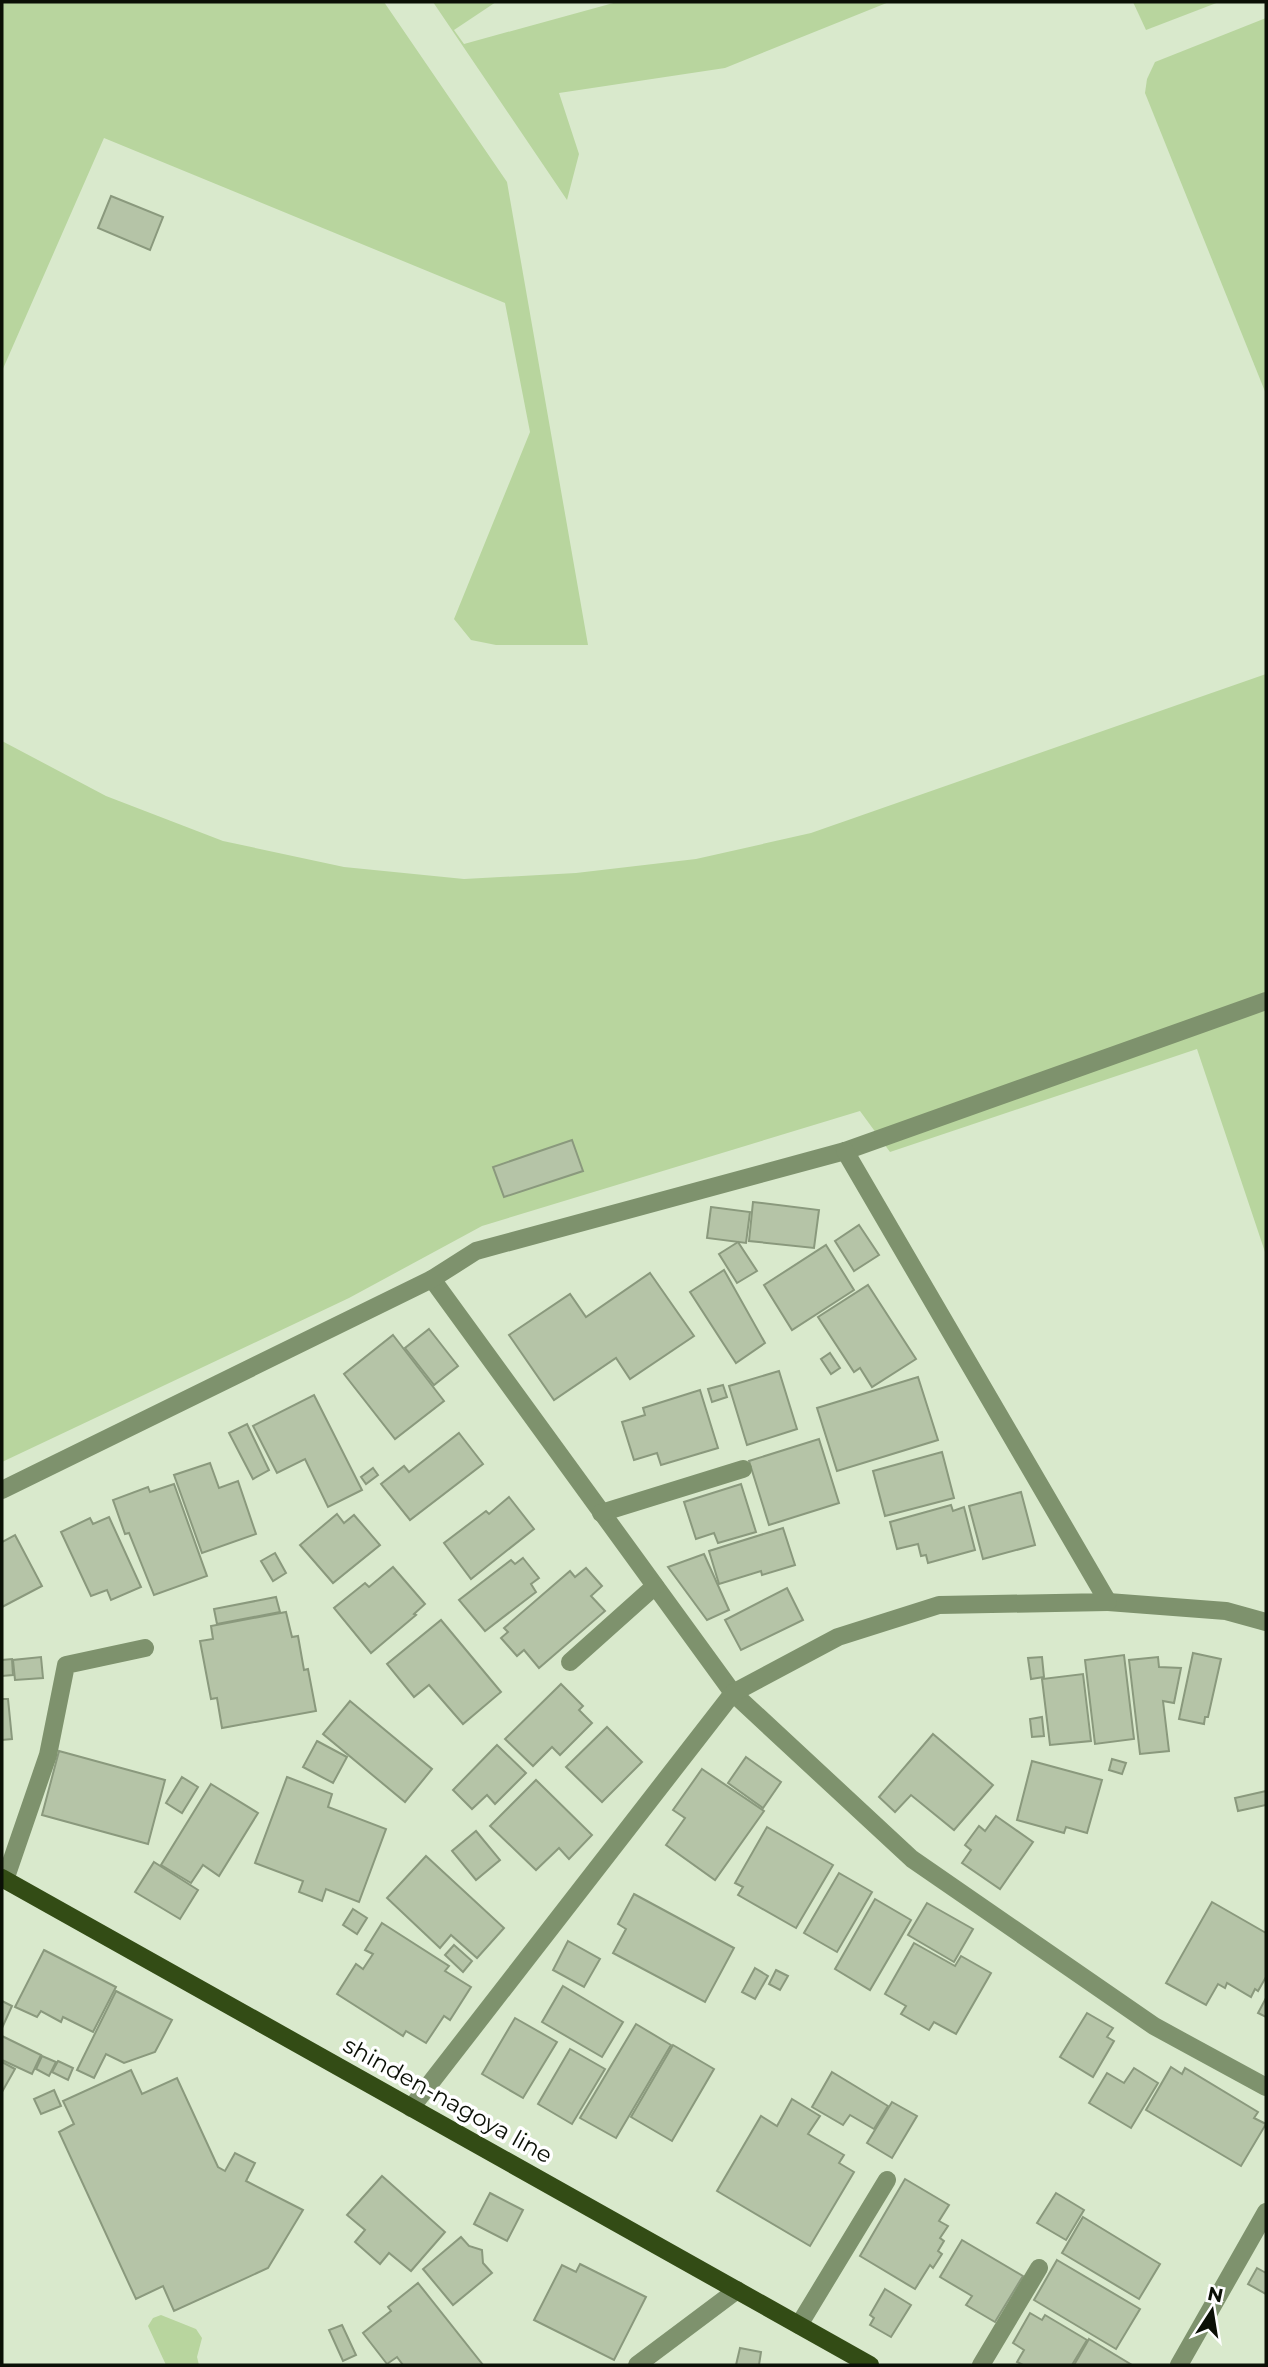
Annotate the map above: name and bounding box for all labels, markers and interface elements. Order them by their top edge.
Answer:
street label: shinden-nagoya line [339,2031,557,2169]
north arrow [1177,2276,1247,2346]
text: N [1206,2282,1225,2308]

